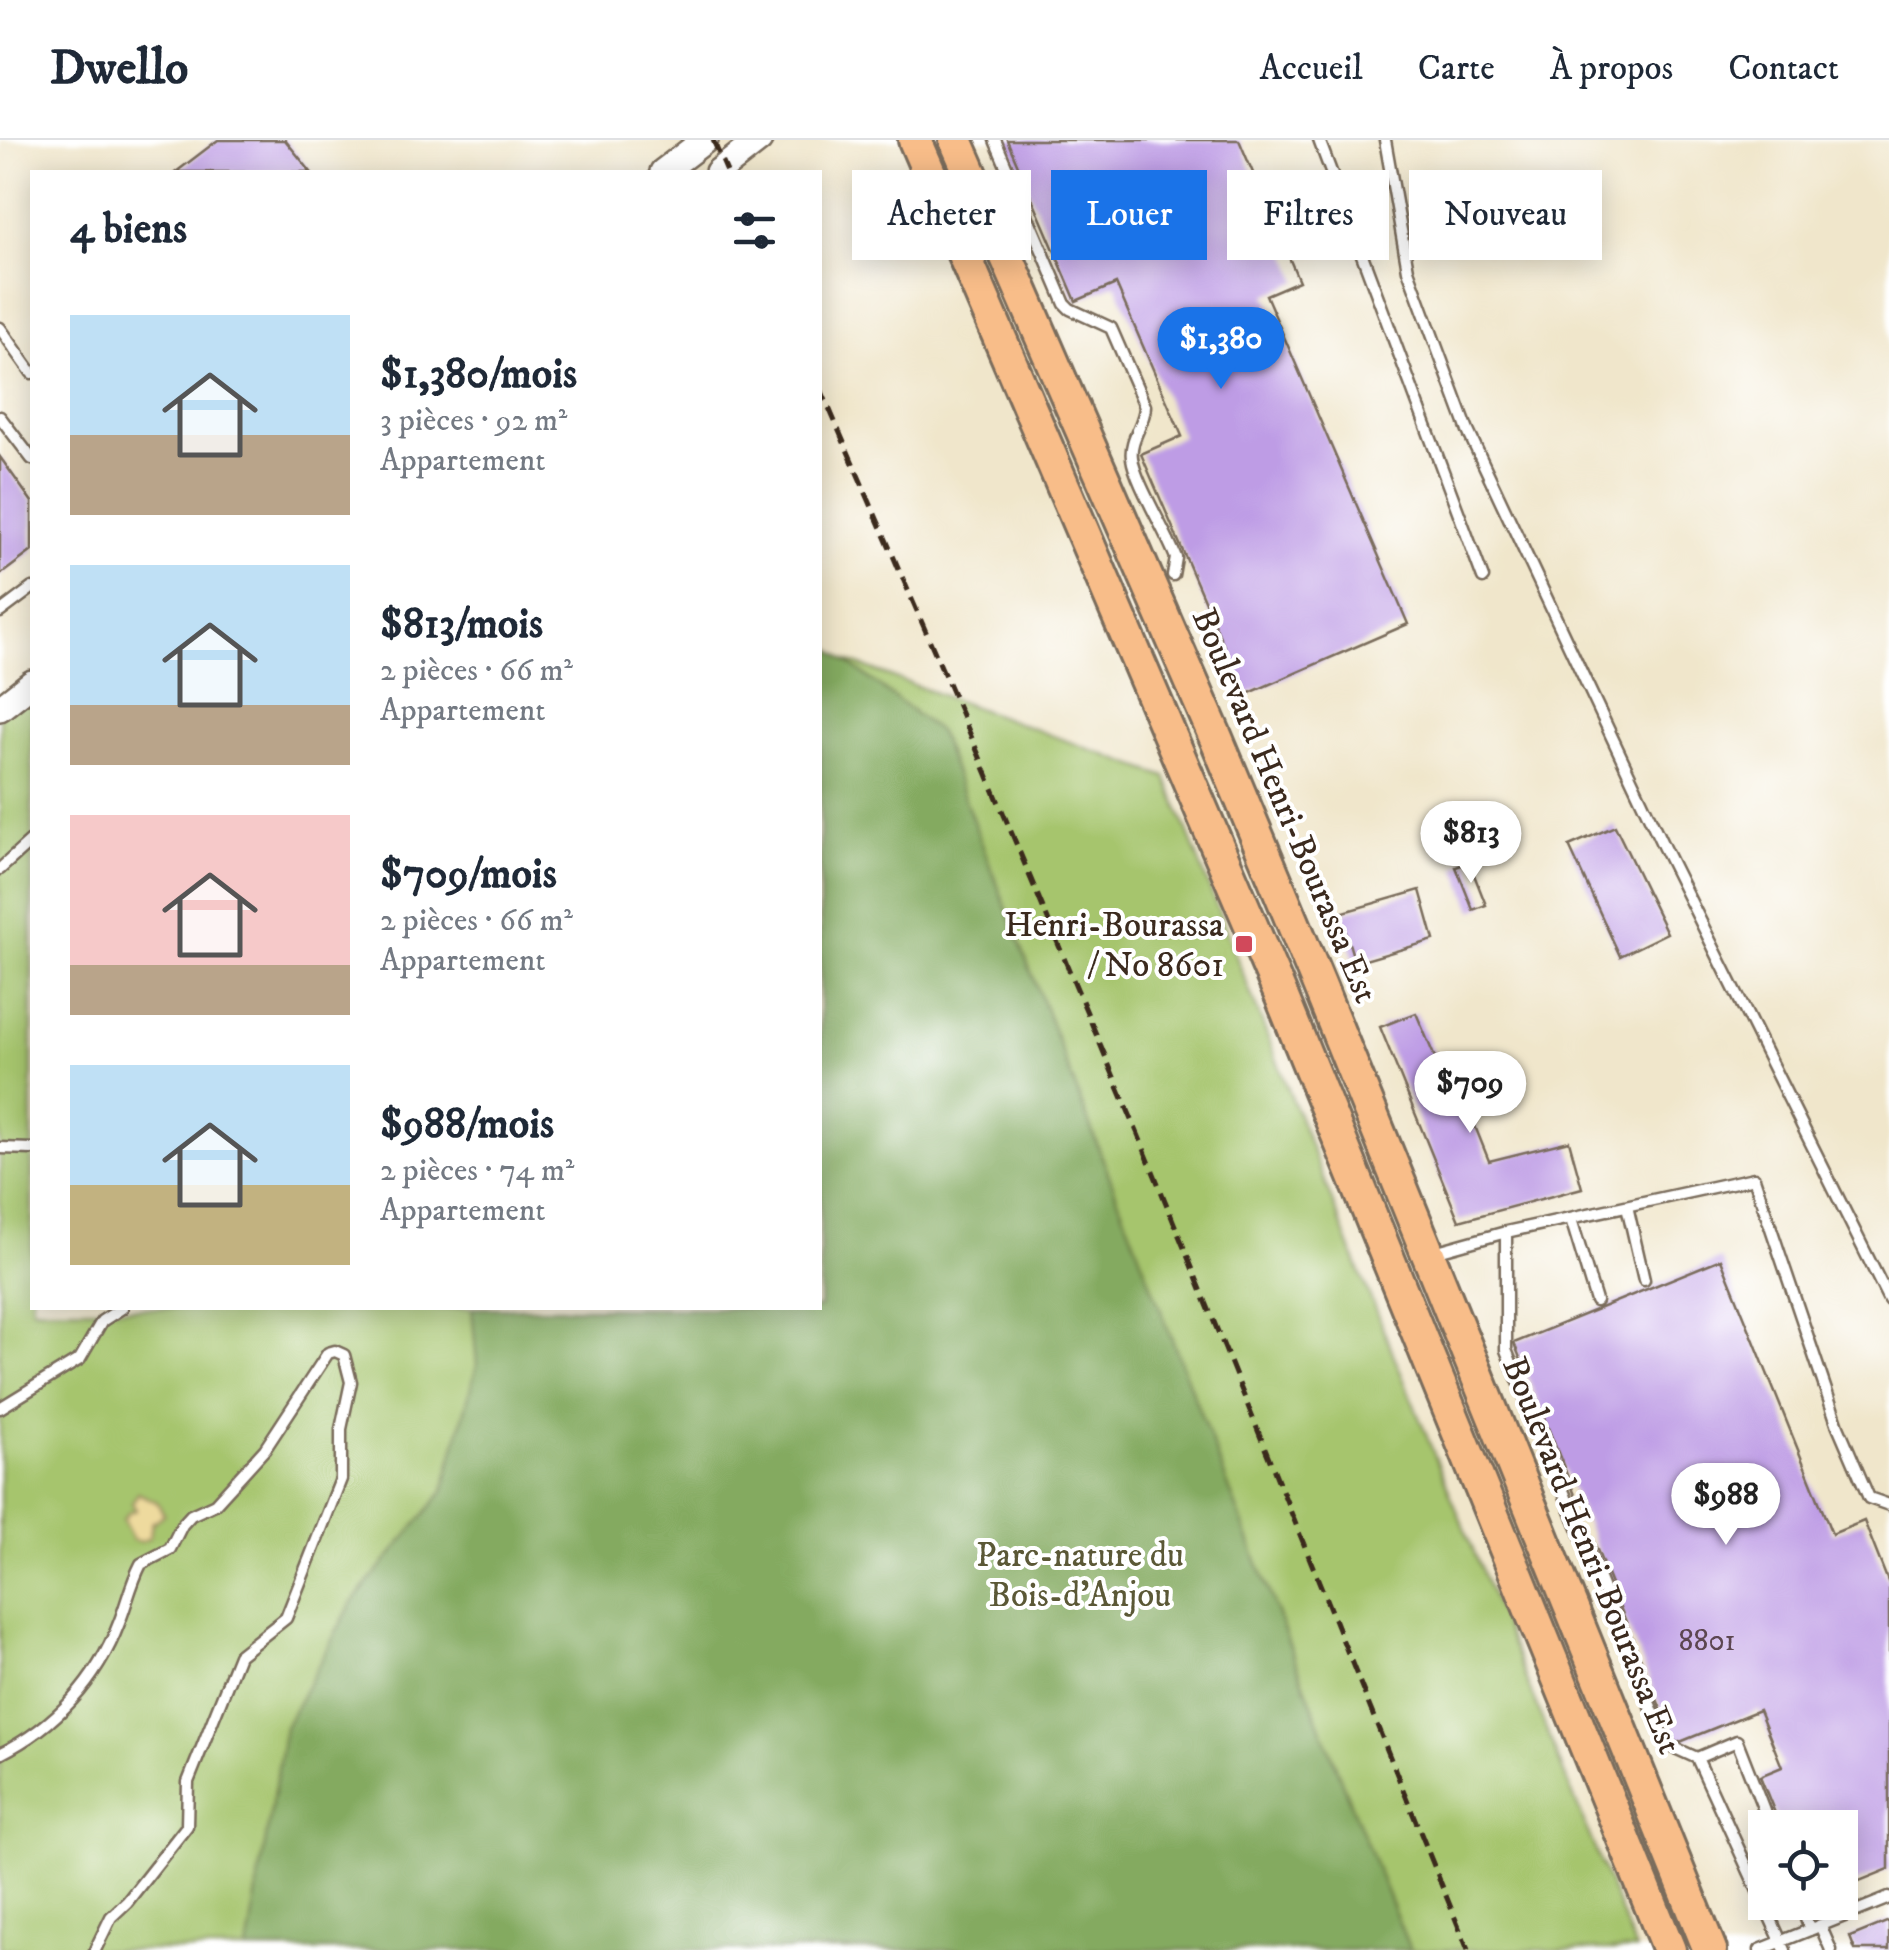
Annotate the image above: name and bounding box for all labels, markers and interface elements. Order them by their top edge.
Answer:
text: Dwello [50,39,188,99]
text: Accueil [1259,47,1363,91]
text: Carte [1418,47,1495,91]
text: À propos [1550,47,1673,91]
text: Contact [1728,47,1839,91]
chip: Acheter [852,170,1031,260]
chip: Louer [1051,170,1207,260]
chip: Filtres [1227,170,1389,260]
chip: Nouveau [1409,170,1602,260]
icon: filters [727,203,782,258]
text: 4 biens [70,204,187,256]
pin: $1,380 [1140,307,1302,392]
text: $1,380 [1180,319,1263,359]
text: $1,380/mois [380,349,577,401]
icon: home [150,355,270,475]
text: 3 pièces · 92 m² [380,401,567,441]
text: Appartement [380,441,545,481]
text: $813/mois [380,599,543,651]
street label: Boulevard Henri-Bourassa Est [1181,602,1387,1010]
icon: home [150,605,270,725]
text: 2 pièces · 66 m² [380,651,573,691]
text: Appartement [380,691,545,731]
pin: $813 [1412,801,1530,886]
text: $813 [1442,813,1500,853]
text: $709/mois [380,849,557,901]
icon: home [150,855,270,975]
text: 2 pièces · 66 m² [380,901,573,941]
place label: Henri-Bourassa / No 8601 [1004,904,1224,988]
marker: Henri-Bourassa / No 8601 [1233,933,1255,955]
text: Appartement [380,941,545,981]
pin: $709 [1411,1051,1529,1136]
text: $709 [1436,1063,1504,1103]
text: $988/mois [380,1099,554,1151]
icon: home [150,1105,270,1225]
text: 2 pièces · 74 m² [380,1151,574,1191]
text: Appartement [380,1191,545,1231]
street label: Boulevard Henri-Bourassa Est [1491,1351,1691,1761]
pin: $988 [1667,1463,1785,1548]
text: $988 [1693,1475,1759,1515]
park label: Parc-nature du Bois-d'Anjou [976,1534,1184,1618]
house number: 8801 [1678,1623,1736,1660]
map controls [1748,1810,1858,1920]
button: locate [1748,1810,1858,1920]

